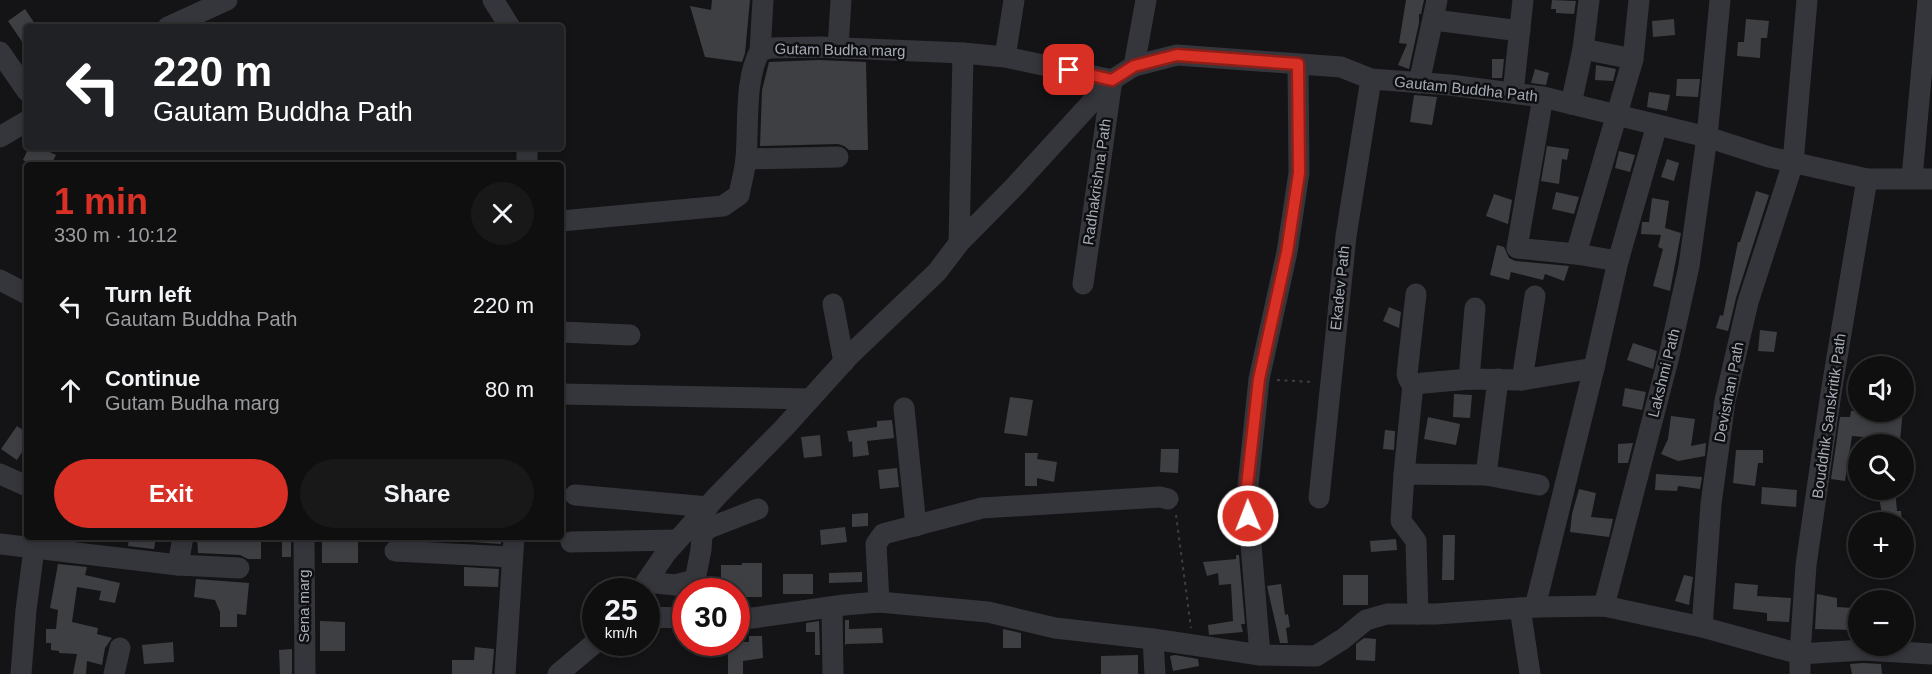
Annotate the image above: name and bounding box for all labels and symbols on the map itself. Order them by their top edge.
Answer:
street label: Gutam Budha marg [774,40,906,59]
pin [1043,44,1094,95]
street label: Gautam Buddha Path [1393,73,1539,104]
street label: Radhakrishna Path [1079,118,1114,246]
street label: Ekadev Path [1327,245,1352,331]
street label: Lakshmi Path [1644,327,1683,419]
street label: Bouddhik Sanskritik Path [1808,332,1849,500]
street label: Devisthan Path [1710,340,1747,443]
position arrow [1216,484,1280,548]
street label: Sena marg [295,569,312,643]
speed limit sign: 30 [672,578,750,656]

